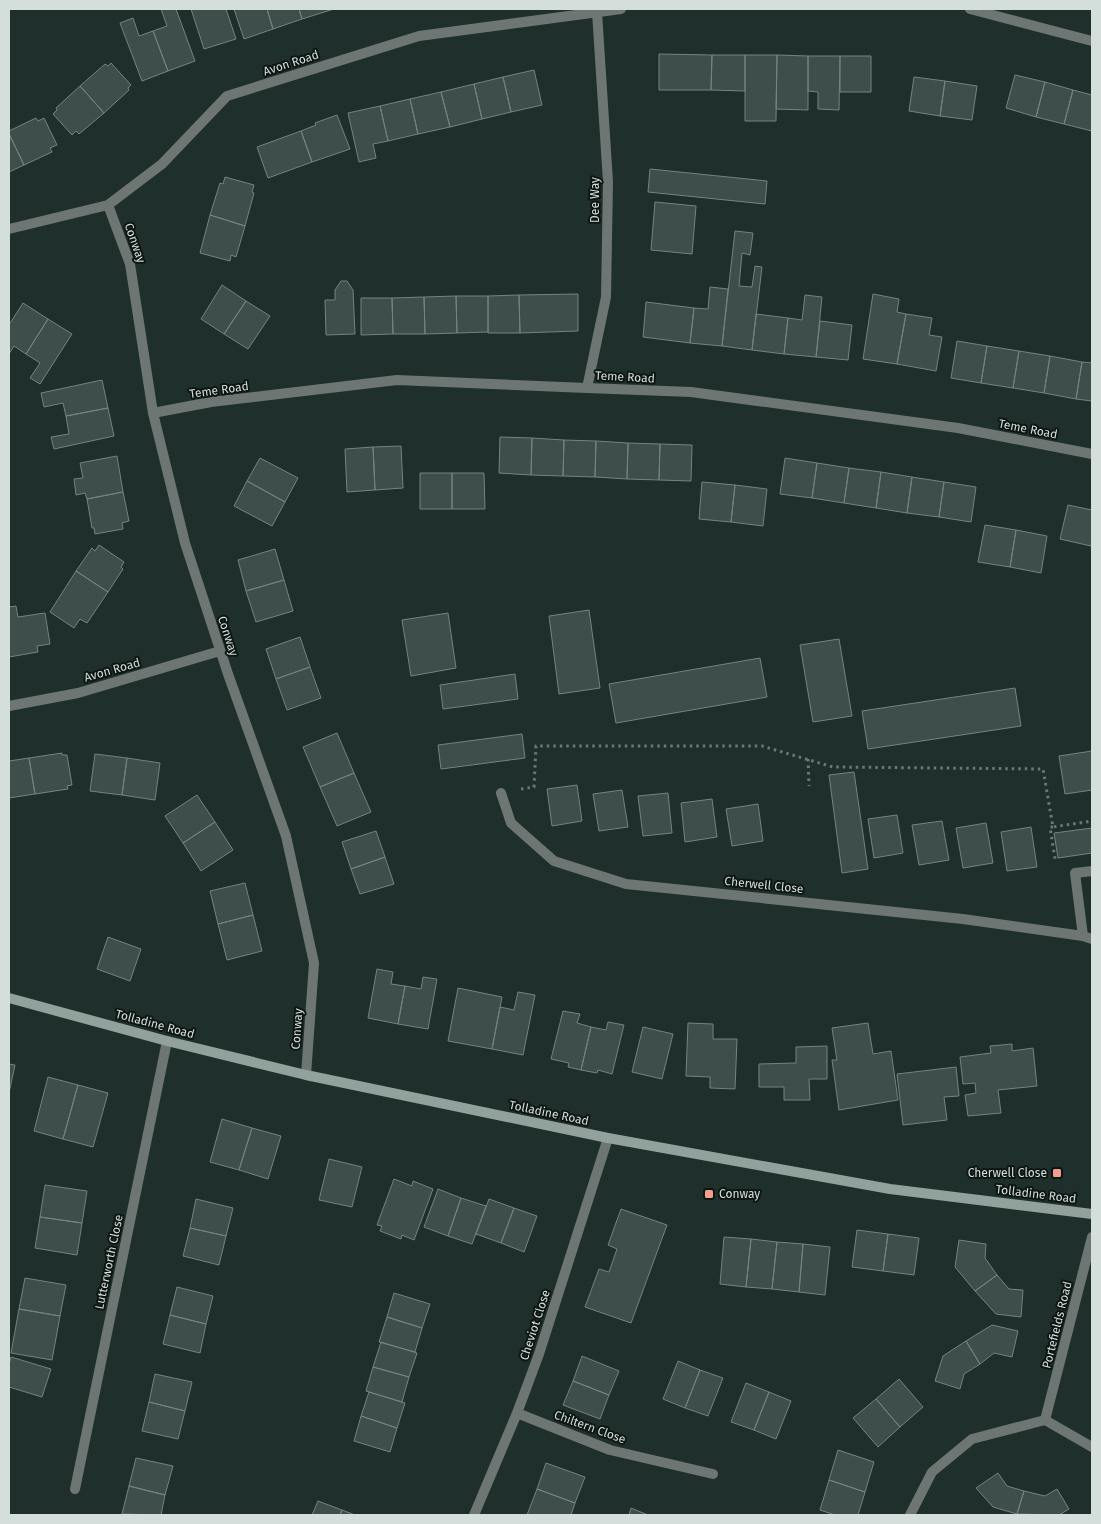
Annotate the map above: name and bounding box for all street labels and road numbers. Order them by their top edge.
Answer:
street label: Avon Road [261,47,321,79]
street label: Dee Way [588,177,602,223]
street label: Conway [122,221,148,265]
street label: Teme Road [595,368,655,386]
street label: Teme Road [188,379,250,401]
street label: Teme Road [997,416,1059,442]
street label: Conway [215,614,241,658]
street label: Avon Road [82,655,142,685]
street label: Cherwell Close [724,874,804,896]
street label: Tolladine Road [114,1007,196,1041]
street label: Conway [289,1008,305,1050]
street label: Tolladine Road [508,1098,590,1128]
street label: Tolladine Road [995,1182,1077,1206]
street label: Lutterworth Close [92,1213,126,1311]
street label: Portefields Road [1039,1280,1075,1370]
street label: Cheviot Close [517,1288,553,1362]
street label: Chiltern Close [552,1408,628,1446]

